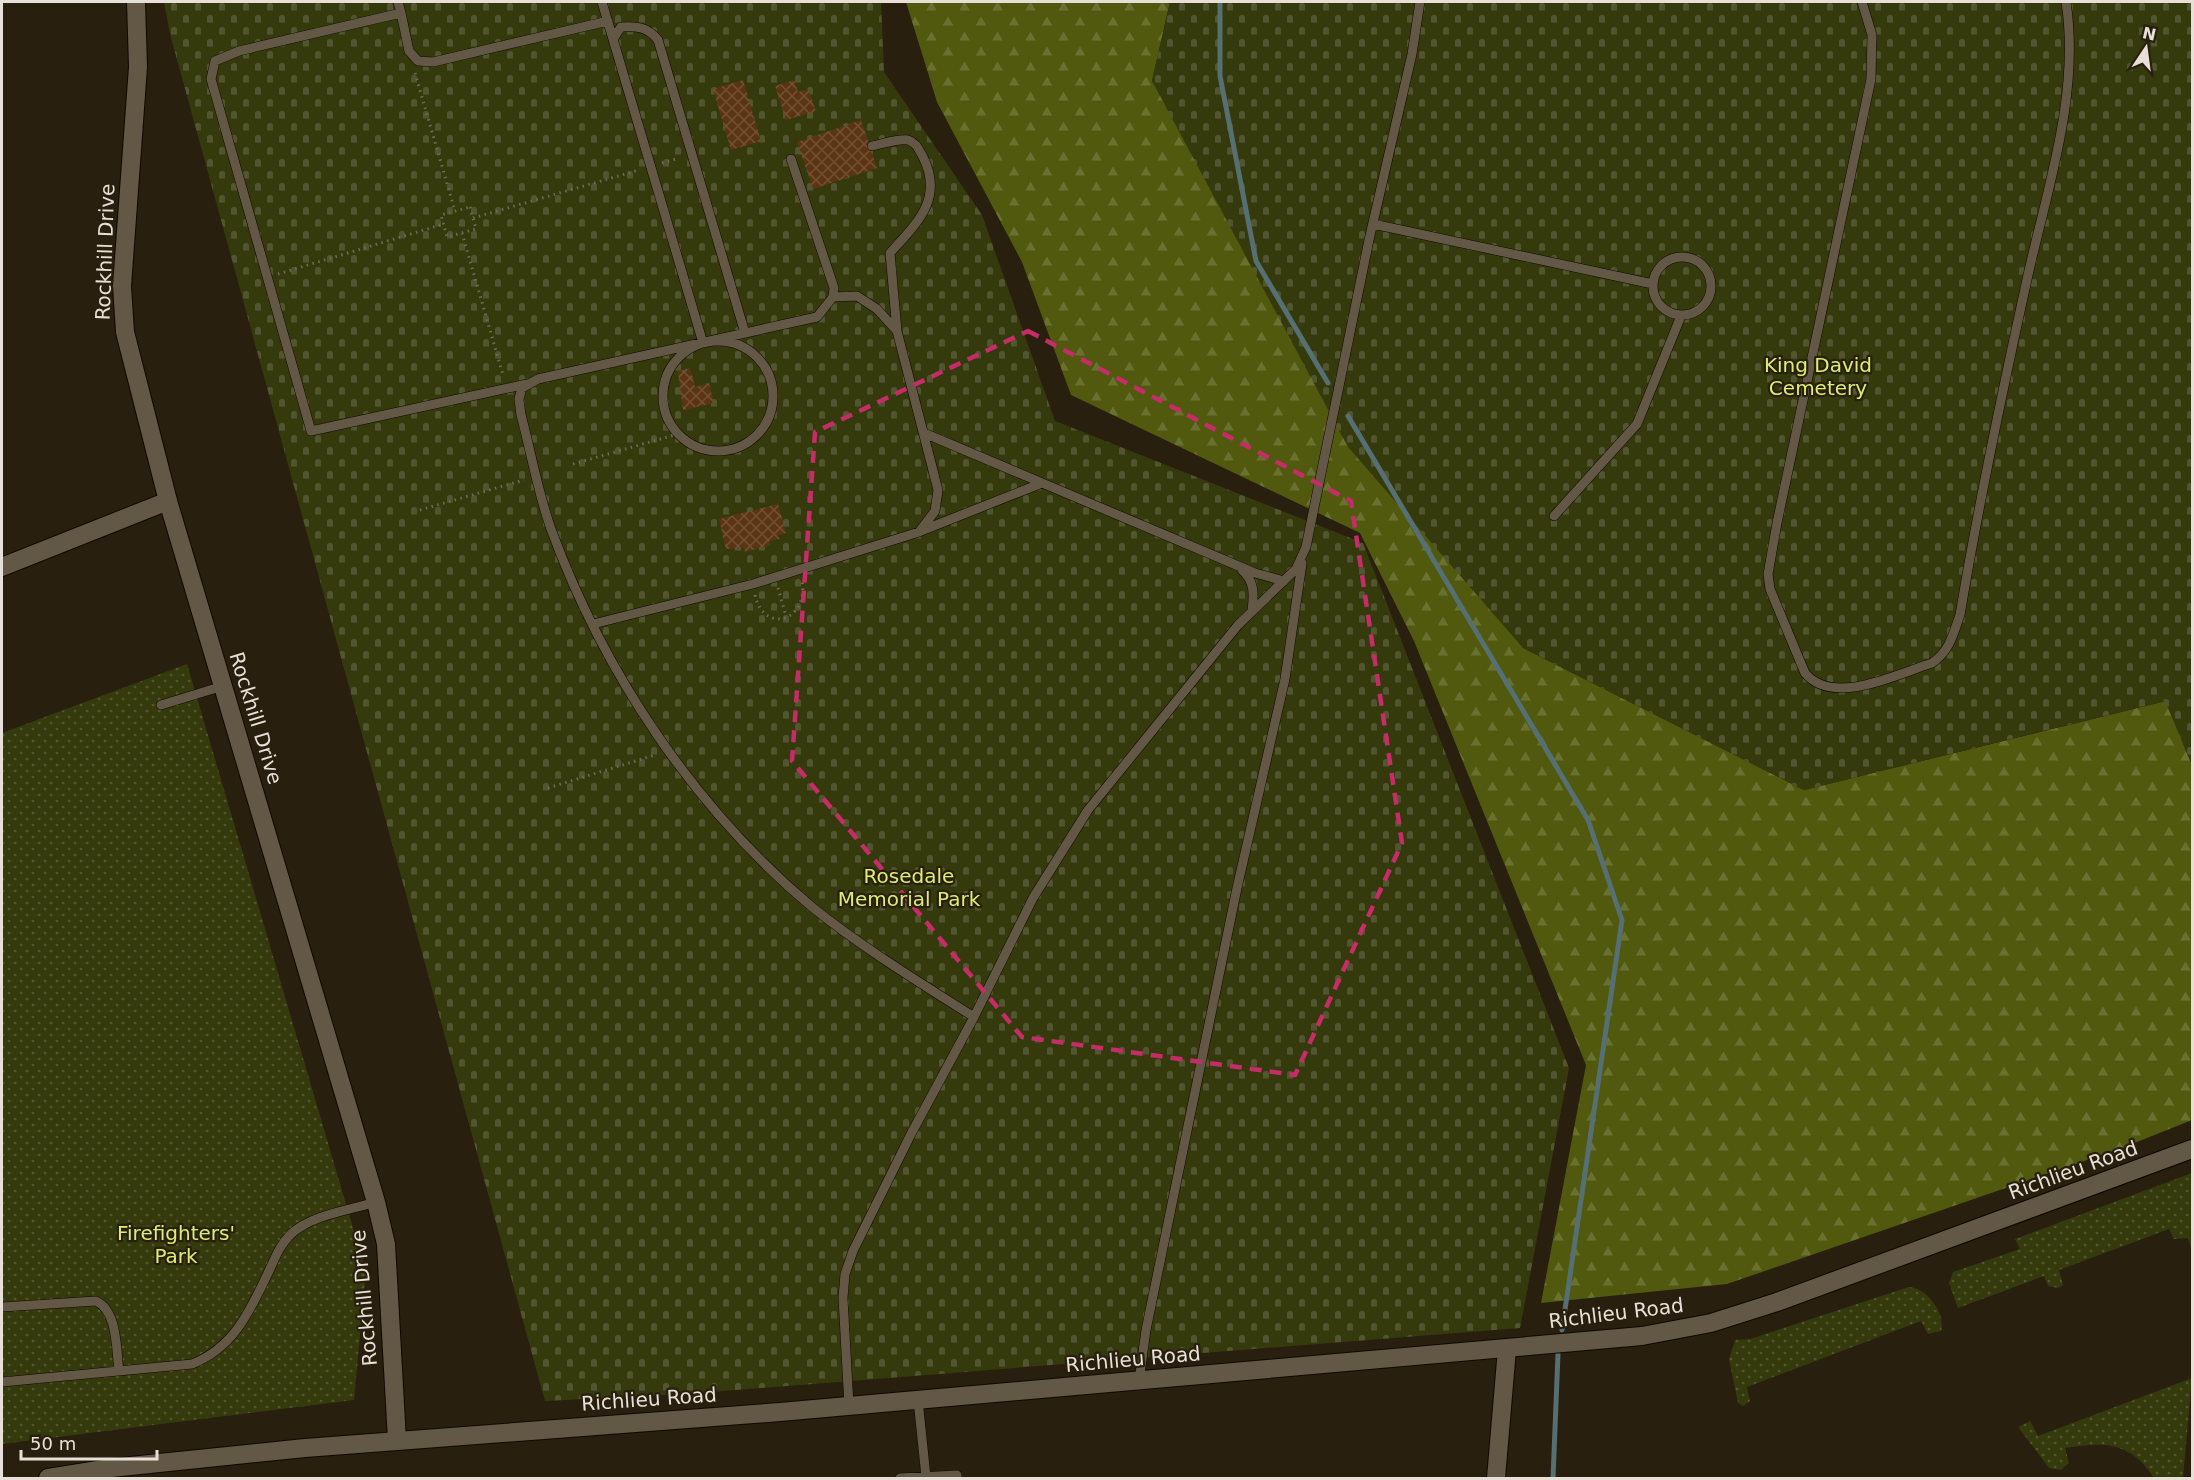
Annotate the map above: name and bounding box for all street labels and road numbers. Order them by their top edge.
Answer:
street label: Rockhill Drive [91,183,119,321]
street label: Rockhill Drive [225,649,287,787]
street label: Richlieu Road [2005,1136,2141,1204]
street label: Rockhill Drive [346,1229,382,1367]
street label: Richlieu Road [1547,1293,1685,1333]
street label: Richlieu Road [1064,1341,1202,1377]
street label: Richlieu Road [580,1382,718,1416]

